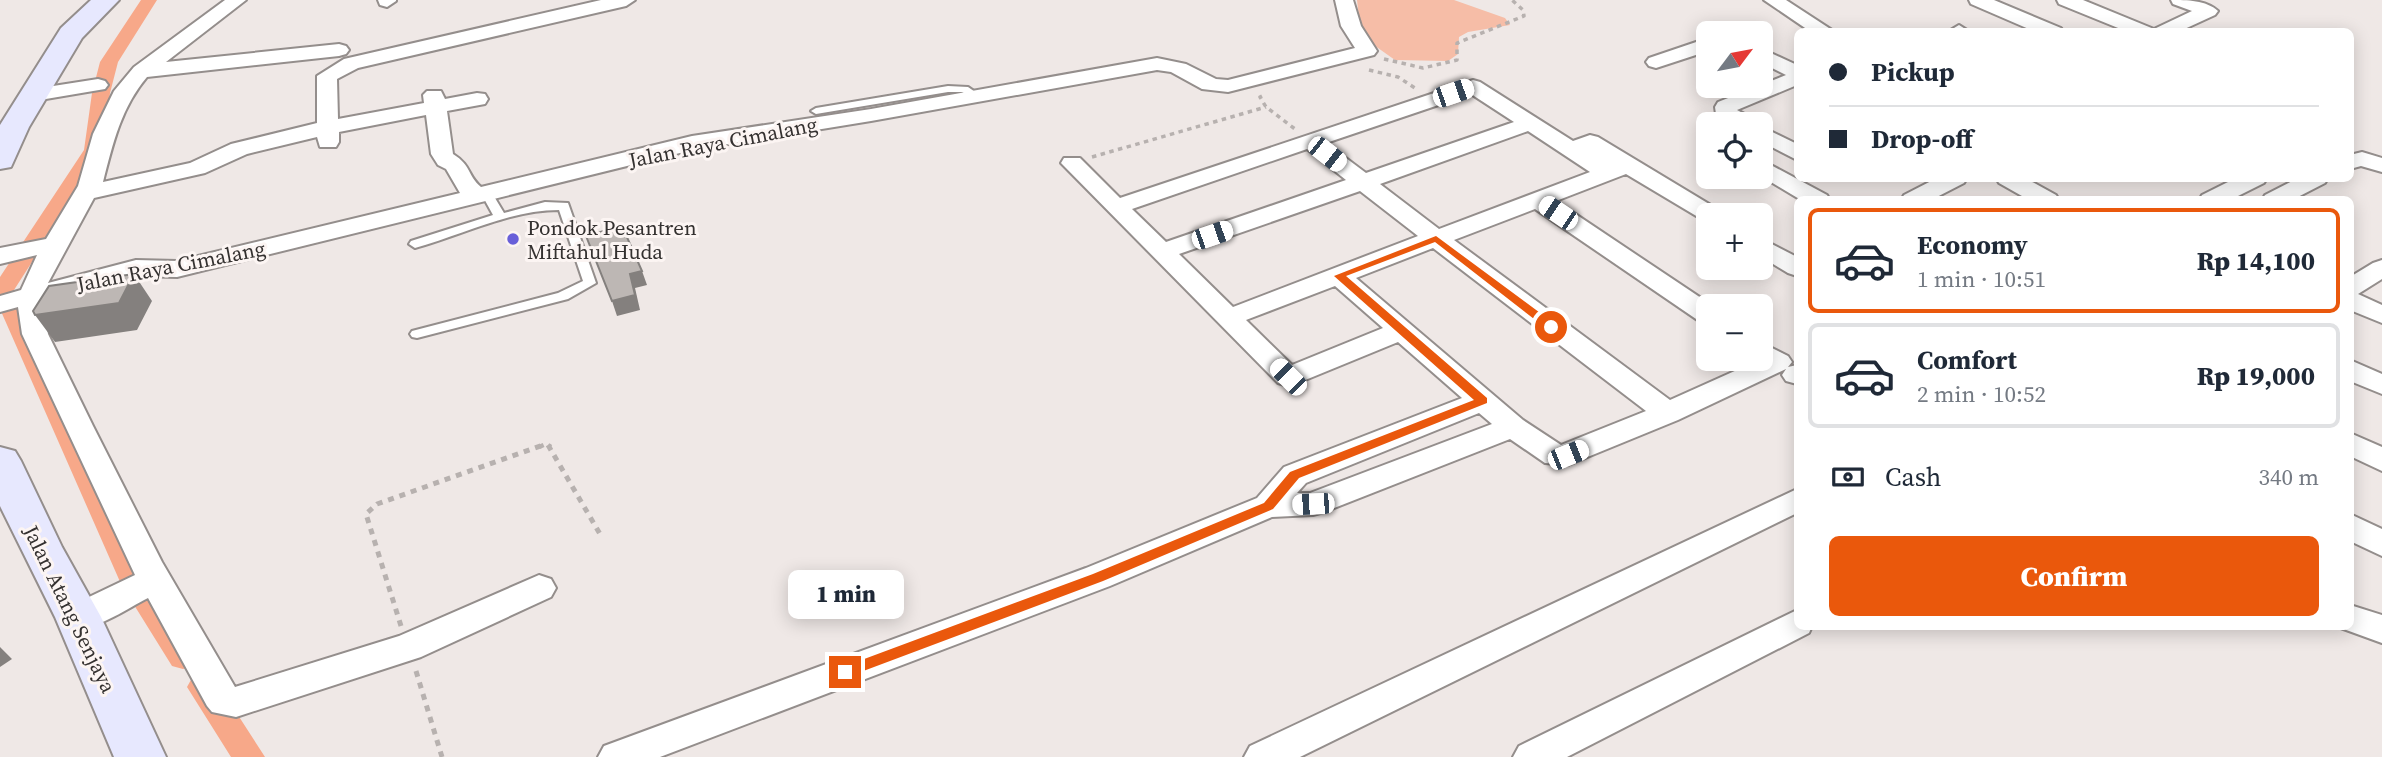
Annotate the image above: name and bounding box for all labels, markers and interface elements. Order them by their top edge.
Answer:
north arrow [1696,21,1773,98]
map controls [1696,21,1773,371]
text: Pickup [1871,54,1955,90]
car [1430,76,1477,110]
street label: Jalan Raya Cimalang [625,109,820,175]
button: locate [1696,112,1773,189]
text: Drop-off [1871,121,1973,157]
car [1304,133,1351,175]
car [1535,193,1582,233]
button: + [1696,203,1773,280]
place label: Pondok Pesantren Miftahul Huda [527,213,697,266]
car [1189,218,1236,252]
text: Economy [1917,227,2028,263]
icon: car [1833,229,1896,292]
marker: Pondok Pesantren Miftahul Huda [505,231,521,247]
street label: Jalan Raya Cimalang [73,233,268,299]
text: Rp 14,100 [2197,243,2315,279]
text: 1 min · 10:51 [1917,263,2046,295]
button: − [1696,294,1773,371]
route start [1535,311,1567,343]
text: Comfort [1917,342,2017,378]
icon: car [1833,344,1896,407]
car [1266,355,1311,399]
text: Rp 19,000 [2197,358,2315,394]
text: 2 min · 10:52 [1917,378,2046,410]
car [1545,437,1592,473]
icon: cash [1829,458,1867,496]
text: Cash [1885,459,1941,495]
text: 340 m [2258,461,2319,493]
car [1292,493,1335,515]
street label: Jalan Atang Senjaya [16,519,123,698]
button: Confirm [1829,536,2319,616]
callout: 1 min [787,570,903,620]
text: 1 min [816,578,876,610]
route end [829,656,861,688]

